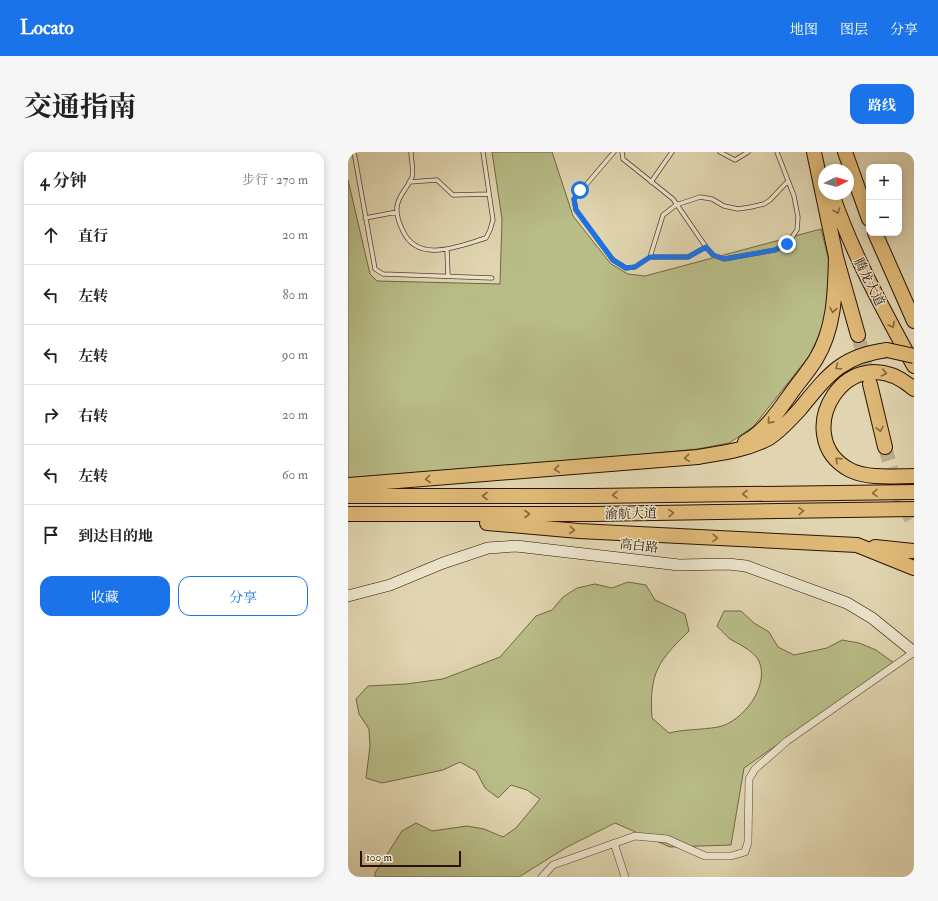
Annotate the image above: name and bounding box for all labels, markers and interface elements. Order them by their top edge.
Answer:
text: Locato [20,16,74,40]
text: 地图 [790,21,818,38]
text: 图层 [840,21,868,38]
text: 分享 [890,21,918,38]
button: 路线 [850,84,914,124]
text: 交通指南 [24,90,136,125]
north arrow [818,164,854,200]
map controls [866,164,902,236]
button: + [866,164,902,200]
text: 4 分钟 [40,170,87,191]
text: 步行 · 270 m [242,172,308,188]
route start [571,181,589,199]
button: − [866,200,902,236]
one-way arrow [833,207,841,214]
icon: ahead [40,224,62,246]
text: 直行 [78,227,108,246]
text: 20 m [282,227,308,243]
route end [778,235,796,253]
street label: 腾龙大道 [850,255,888,309]
icon: left [40,284,62,306]
text: 左转 [78,287,108,306]
text: 80 m [282,287,308,303]
one-way arrow [829,307,838,313]
one-way arrow [887,321,895,328]
icon: left [40,344,62,366]
text: 左转 [78,347,108,366]
text: 90 m [282,347,308,363]
one-way arrow [835,362,842,370]
one-way arrow [881,368,887,376]
icon: right [40,404,62,426]
text: 右转 [78,407,108,426]
text: 20 m [282,407,308,423]
one-way arrow [767,416,774,424]
one-way arrow [876,426,884,432]
one-way arrow [684,453,690,462]
one-way arrow [835,457,843,465]
icon: left [40,464,62,486]
one-way arrow [554,464,560,473]
text: 左转 [78,467,108,486]
text: 60 m [282,467,308,483]
one-way arrow [425,475,431,484]
one-way arrow [872,489,878,497]
one-way arrow [742,490,748,498]
one-way arrow [612,491,618,500]
one-way arrow [482,492,488,500]
street label: 渝航大道 [605,506,657,522]
one-way arrow [798,507,804,515]
one-way arrow [668,509,674,517]
one-way arrow [524,510,530,518]
icon: arrive [40,524,62,546]
one-way arrow [569,525,575,534]
text: 到达目的地 [78,527,153,546]
one-way arrow [712,533,718,542]
street label: 高白路 [619,536,659,556]
button: 收藏 [40,576,170,616]
button: 分享 [178,576,308,616]
scale bar [360,849,461,868]
text: 100 m [366,851,392,864]

